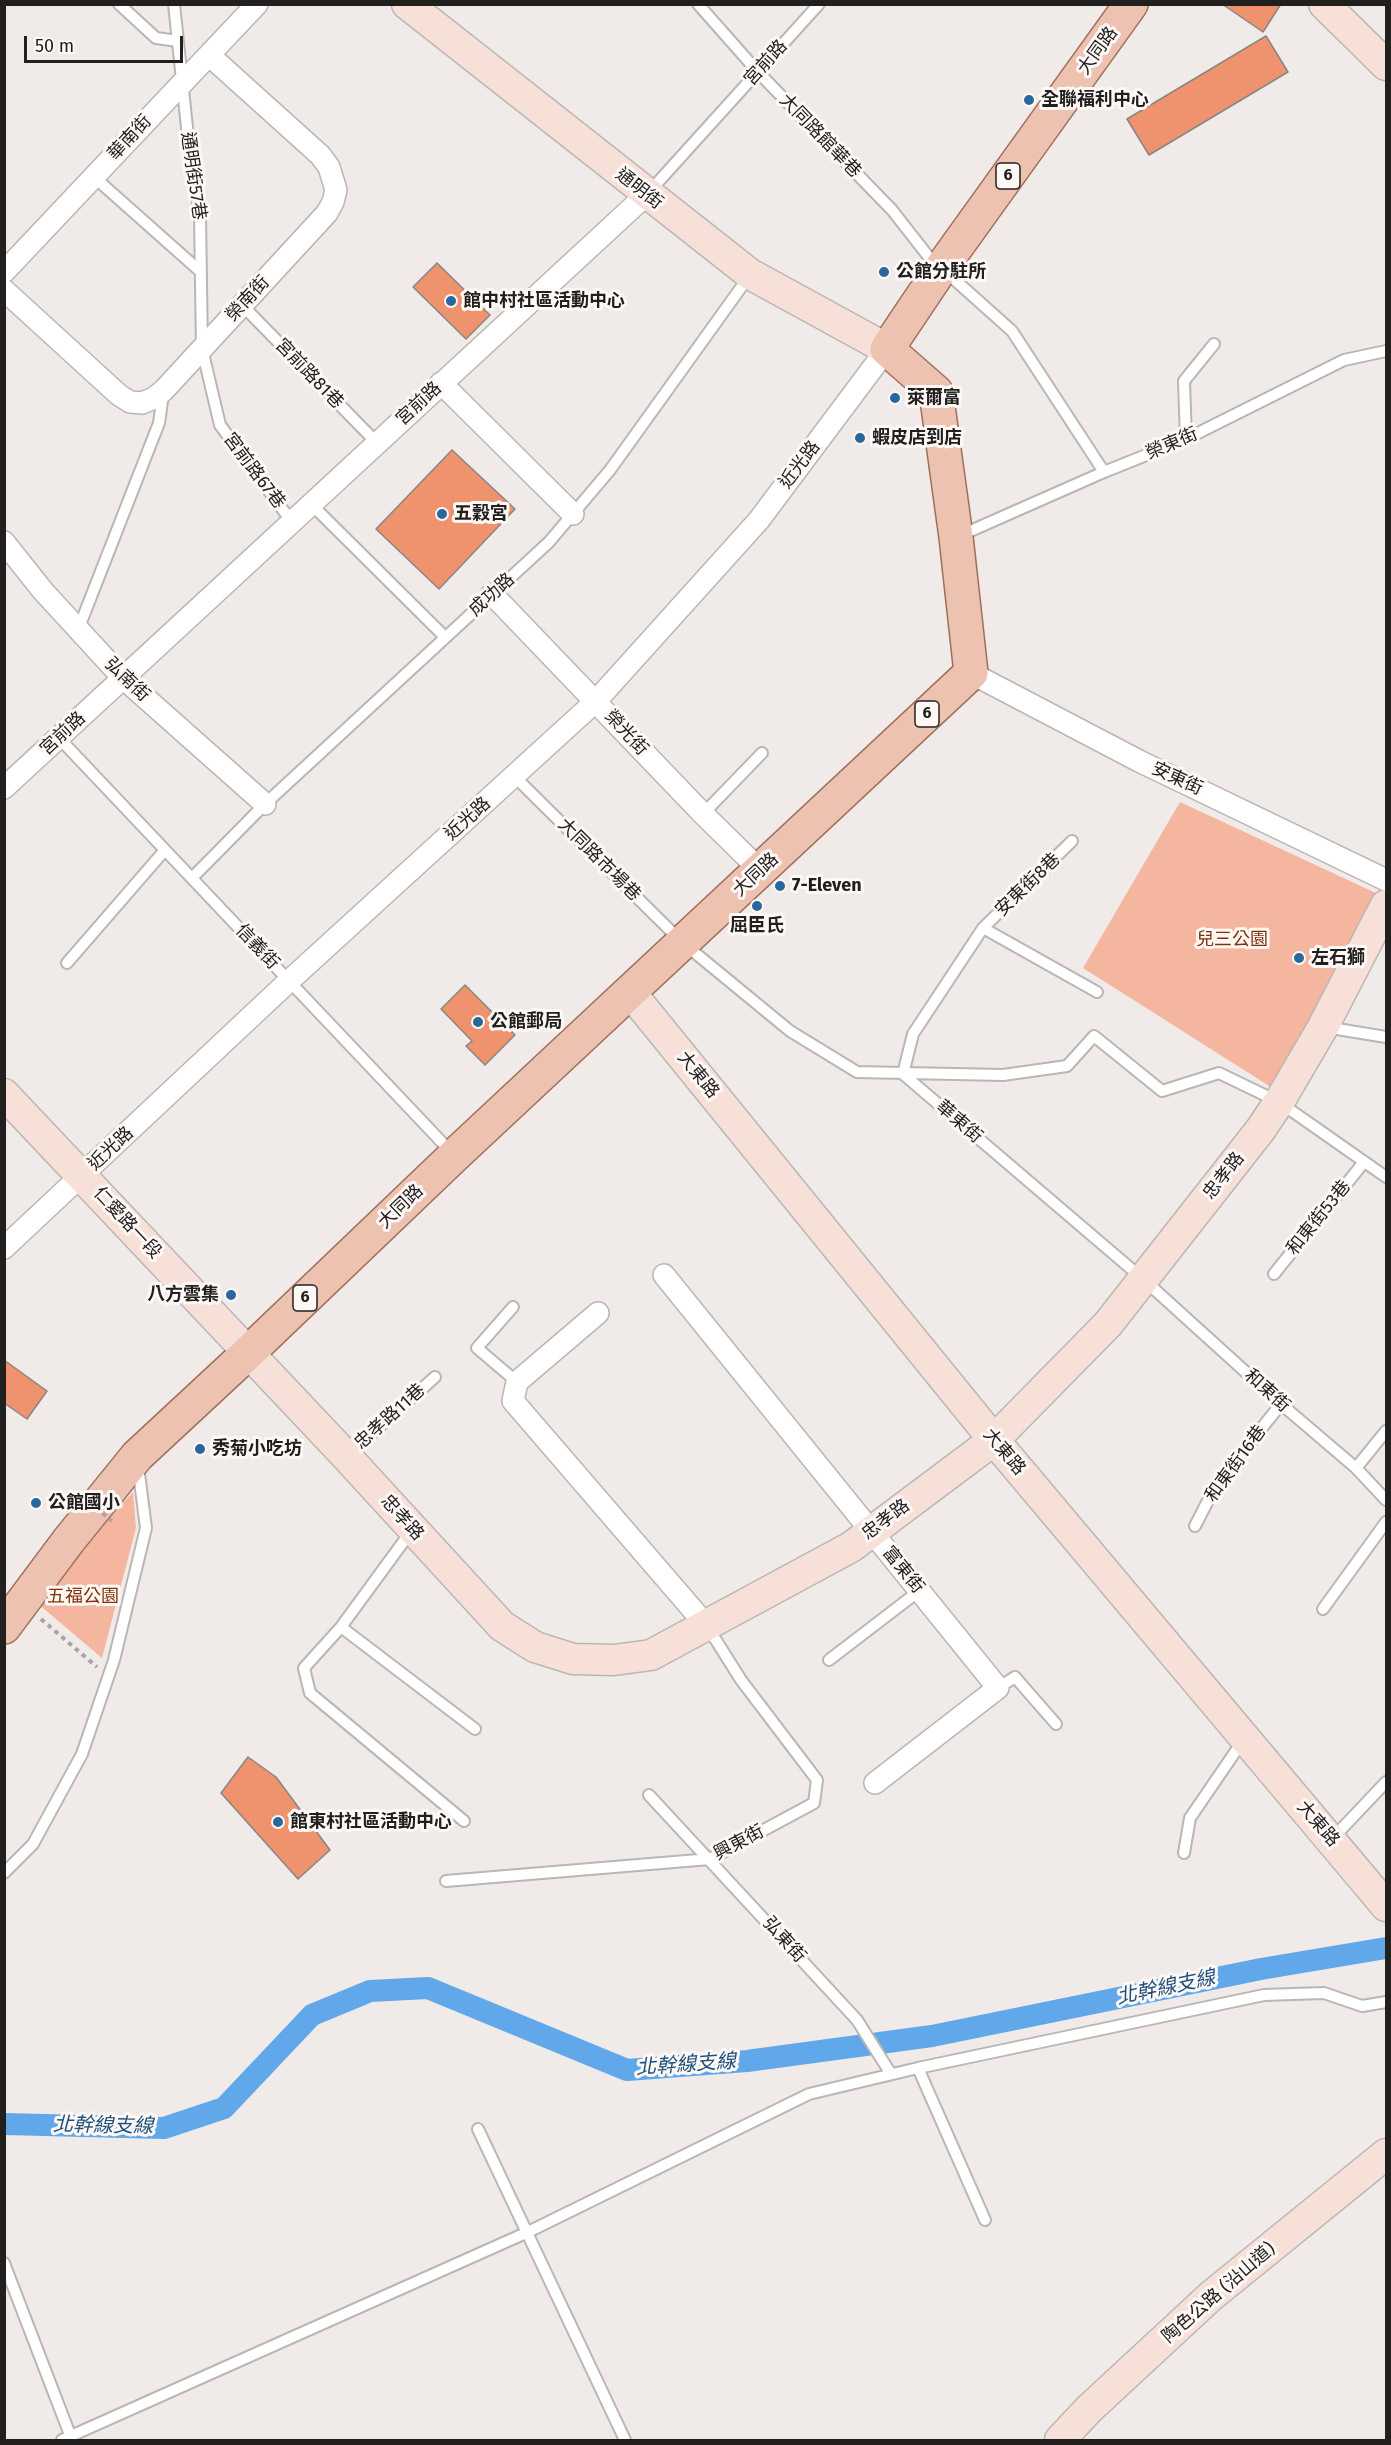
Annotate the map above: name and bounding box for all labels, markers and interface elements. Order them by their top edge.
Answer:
street label: 大同路 [1073,23,1123,79]
scale bar [27,24,186,62]
text: 50 m [35,35,74,57]
street label: 宮前路 [740,36,792,90]
place label: 全聯福利中心 [1041,89,1149,111]
street label: 大同路館華巷 [775,90,865,182]
marker: 全聯福利中心 [1022,93,1036,107]
street label: 華南街 [104,111,156,165]
street label: 通明街57巷 [176,131,210,221]
road number: 6 [996,163,1020,189]
street label: 通明街 [611,164,667,214]
place label: 公館分駐所 [896,261,986,283]
marker: 公館分駐所 [877,265,891,279]
street label: 榮南街 [222,272,274,326]
place label: 館中村社區活動中心 [463,290,625,312]
marker: 館中村社區活動中心 [444,294,458,308]
street label: 宮前路81巷 [270,334,348,414]
street label: 宮前路 [392,378,446,430]
place label: 萊爾富 [907,387,961,409]
marker: 萊爾富 [888,391,902,405]
street label: 榮東街 [1143,424,1201,464]
place label: 蝦皮店到店 [872,427,962,449]
street label: 宮前路67巷 [219,429,289,513]
marker: 蝦皮店到店 [853,431,867,445]
street label: 近光路 [775,437,825,493]
place label: 五穀宮 [454,503,508,525]
marker: 五穀宮 [435,507,449,521]
street label: 成功路 [465,569,519,621]
street label: 弘南街 [100,653,154,707]
road number: 6 [915,701,939,727]
street label: 榮光街 [600,706,652,760]
street label: 宮前路 [36,708,90,760]
street label: 安東街 [1148,758,1206,800]
street label: 近光路 [441,793,495,845]
street label: 大同路市場巷 [553,814,645,906]
street label: 大同路 [729,849,783,901]
street label: 安東街8巷 [991,849,1065,921]
place label: 7-Eleven [792,875,862,897]
marker: 7-Eleven [773,879,787,893]
marker: 屈臣氏 [750,899,764,913]
place label: 屈臣氏 [730,915,784,937]
street label: 信義街 [231,920,283,974]
park label: 兒三公園 [1196,929,1268,951]
place label: 左石獅 [1311,947,1365,969]
marker: 左石獅 [1292,951,1306,965]
place label: 公館郵局 [490,1011,562,1033]
marker: 公館郵局 [471,1015,485,1029]
street label: 大東路 [673,1047,723,1103]
street label: 華東街 [932,1096,986,1148]
street label: 近光路 [84,1123,138,1175]
street label: 忠孝路 [1199,1148,1249,1204]
street label: 和東街53巷 [1282,1176,1356,1260]
street label: 大同路 [374,1180,428,1234]
street label: 仁愛路一段 [88,1183,166,1263]
place label: 八方雲集 [147,1284,219,1306]
road number: 6 [293,1285,317,1311]
marker: 八方雲集 [224,1288,238,1302]
street label: 和東街 [1240,1365,1294,1417]
street label: 忠孝路11巷 [350,1380,430,1454]
street label: 和東街16巷 [1201,1421,1271,1507]
street label: 大東路 [978,1424,1030,1480]
place label: 秀菊小吃坊 [212,1438,302,1460]
marker: 秀菊小吃坊 [193,1442,207,1456]
street label: 忠孝路 [376,1491,428,1545]
place label: 公館國小 [48,1492,120,1514]
street label: 忠孝路 [858,1495,914,1545]
marker: 公館國小 [29,1496,43,1510]
street label: 富東街 [878,1542,928,1598]
park label: 五福公園 [47,1586,119,1608]
street label: 大東路 [1292,1797,1344,1851]
place label: 館東村社區活動中心 [290,1811,452,1833]
marker: 館東村社區活動中心 [271,1815,285,1829]
street label: 興東街 [710,1821,768,1865]
street label: 弘東街 [758,1913,810,1967]
water label: 北幹線支線 [1115,1966,1217,2010]
water label: 北幹線支線 [635,2050,737,2080]
water label: 北幹線支線 [53,2113,153,2139]
street label: 陶色公路 (沿山道) [1158,2238,1280,2348]

